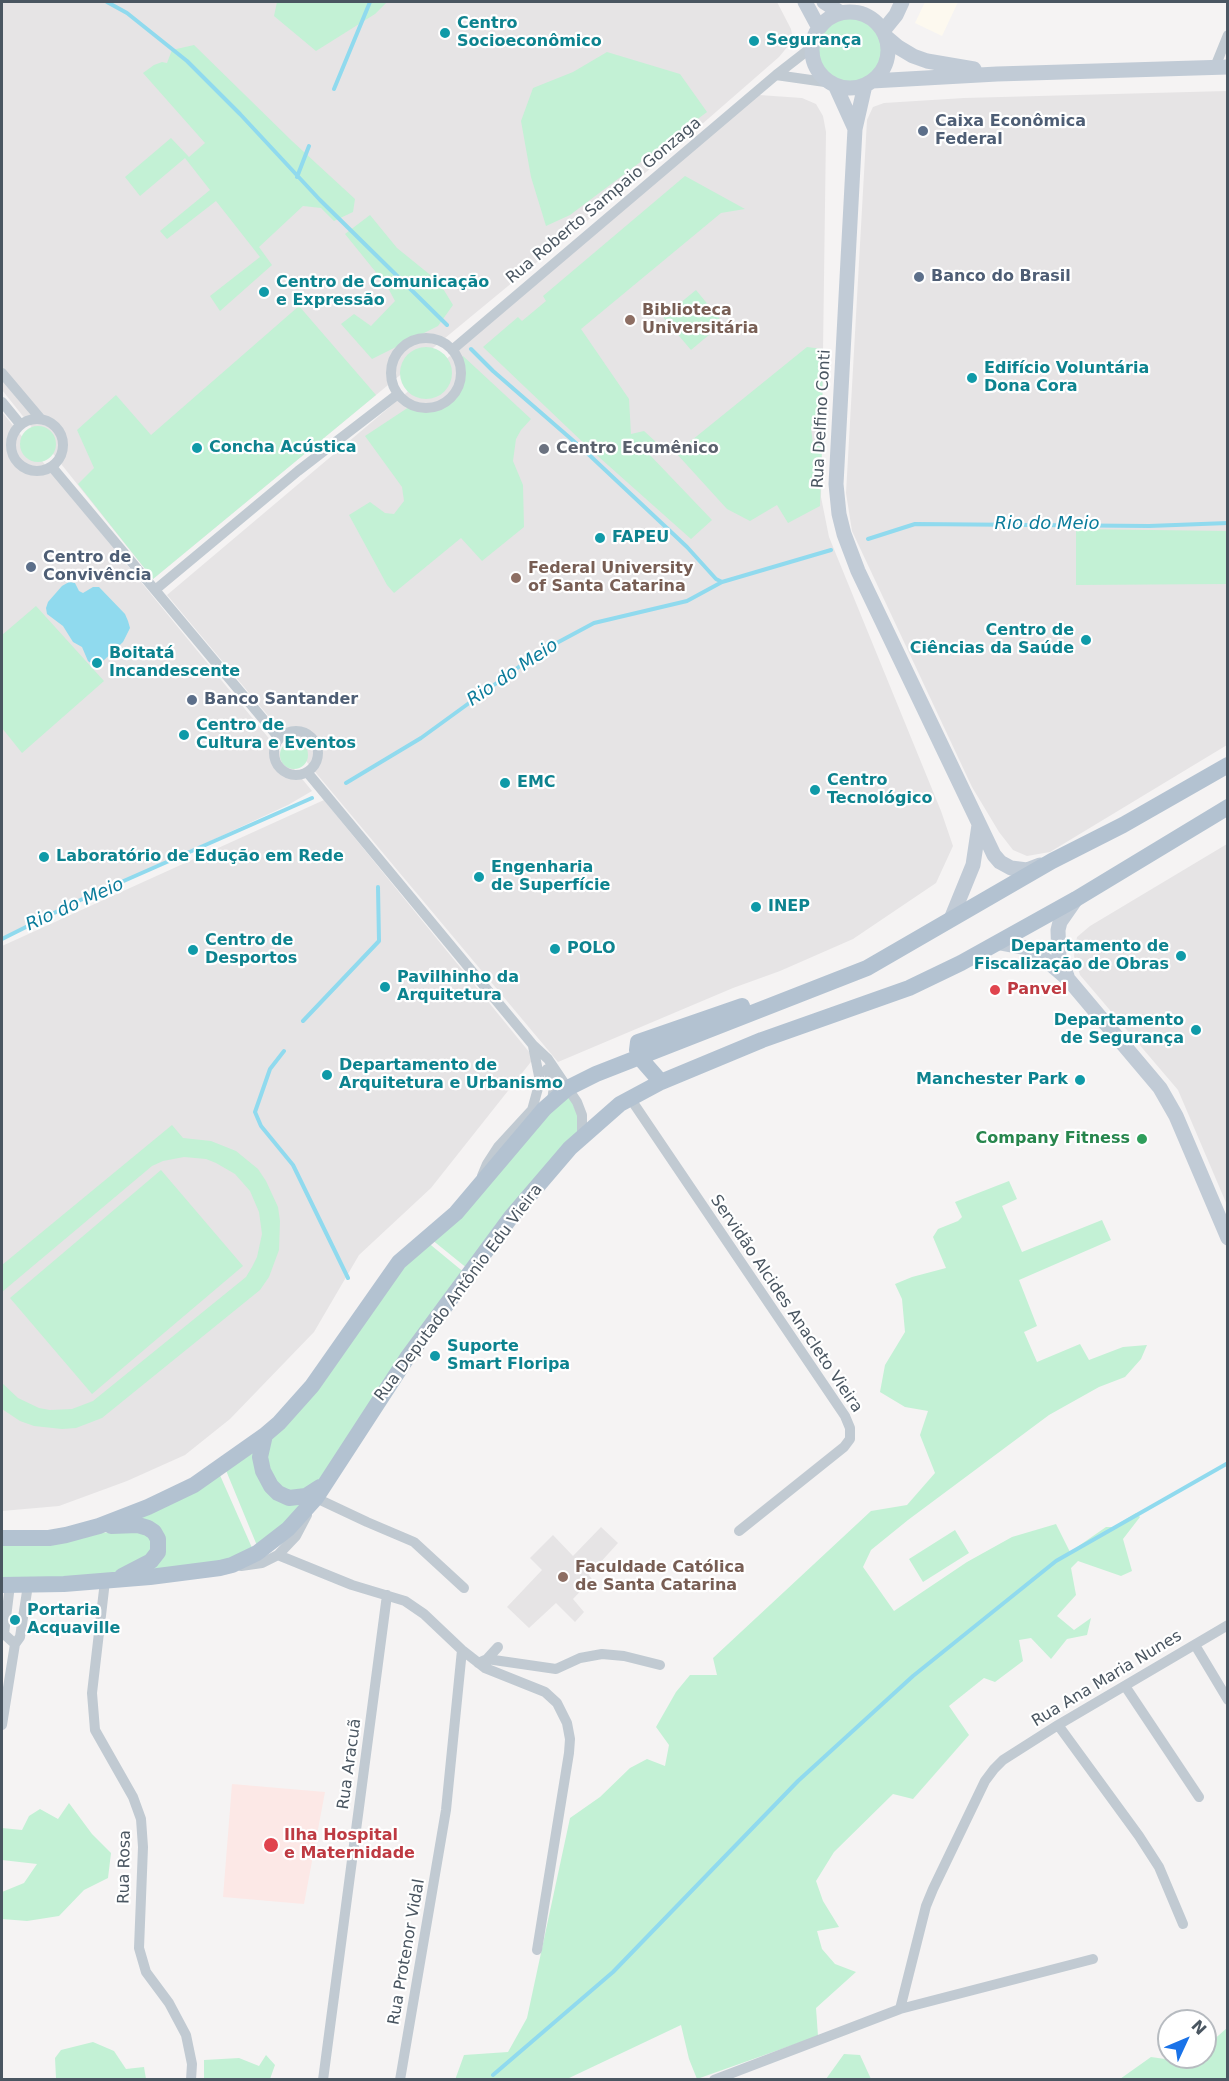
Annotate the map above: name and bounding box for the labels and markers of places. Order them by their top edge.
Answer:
place label: Centro Socioeconômico [457,14,602,52]
marker: Centro Socioeconômico [438,26,452,40]
place label: Segurança [766,31,862,51]
marker: Segurança [747,34,761,48]
place label: Caixa Econômica Federal [935,112,1086,150]
marker: Caixa Econômica Federal [916,124,930,138]
place label: Banco do Brasil [931,267,1071,287]
marker: Banco do Brasil [912,270,926,284]
place label: Centro de Comunicação e Expressão [276,273,489,311]
marker: Centro de Comunicação e Expressão [257,285,271,299]
place label: Biblioteca Universitária [642,301,759,339]
marker: Biblioteca Universitária [623,313,637,327]
place label: Edifício Voluntária Dona Cora [984,359,1149,397]
marker: Edifício Voluntária Dona Cora [965,371,979,385]
place label: Concha Acústica [209,438,357,458]
place label: Centro Ecumênico [556,439,719,459]
marker: Concha Acústica [190,441,204,455]
marker: Centro Ecumênico [537,442,551,456]
place label: FAPEU [612,528,669,548]
marker: FAPEU [593,531,607,545]
place label: Centro de Convivência [43,548,151,586]
place label: Federal University of Santa Catarina [528,559,693,597]
marker: Centro de Convivência [24,560,38,574]
marker: Federal University of Santa Catarina [509,571,523,585]
place label: Centro de Ciências da Saúde [910,621,1074,659]
marker: Centro de Ciências da Saúde [1079,633,1093,647]
place label: Boitatá Incandescente [109,644,240,682]
marker: Boitatá Incandescente [90,656,104,670]
place label: Banco Santander [204,690,358,710]
marker: Banco Santander [185,693,199,707]
place label: Centro de Cultura e Eventos [196,716,356,754]
marker: Centro de Cultura e Eventos [177,728,191,742]
place label: Centro Tecnológico [827,771,932,809]
place label: EMC [517,773,556,793]
marker: EMC [498,776,512,790]
marker: Centro Tecnológico [808,783,822,797]
place label: Laboratório de Edução em Rede [56,847,344,867]
marker: Laboratório de Edução em Rede [37,850,51,864]
place label: Engenharia de Superfície [491,858,610,896]
marker: Engenharia de Superfície [472,870,486,884]
place label: INEP [768,897,810,917]
marker: INEP [749,900,763,914]
place label: Centro de Desportos [205,931,297,969]
place label: Departamento de Fiscalização de Obras [974,937,1169,975]
place label: POLO [567,939,616,959]
marker: POLO [548,942,562,956]
marker: Centro de Desportos [186,943,200,957]
marker: Departamento de Fiscalização de Obras [1174,949,1188,963]
place label: Pavilhinho da Arquitetura [397,968,519,1006]
marker: Pavilhinho da Arquitetura [378,980,392,994]
place label: Panvel [1007,980,1067,1000]
marker: Panvel [988,983,1002,997]
place label: Departamento de Segurança [1054,1011,1184,1049]
marker: Departamento de Segurança [1189,1023,1203,1037]
place label: Departamento de Arquitetura e Urbanismo [339,1056,563,1094]
marker: Departamento de Arquitetura e Urbanismo [320,1068,334,1082]
place label: Manchester Park [916,1070,1068,1090]
marker: Manchester Park [1073,1073,1087,1087]
place label: Company Fitness [976,1129,1130,1149]
marker: Company Fitness [1135,1132,1149,1146]
place label: Suporte Smart Floripa [447,1337,570,1375]
marker: Suporte Smart Floripa [428,1349,442,1363]
place label: Faculdade Católica de Santa Catarina [575,1558,745,1596]
marker: Faculdade Católica de Santa Catarina [556,1570,570,1584]
place label: Portaria Acquaville [27,1601,120,1639]
marker: Portaria Acquaville [8,1613,22,1627]
place label: Ilha Hospital e Maternidade [284,1826,415,1864]
marker: Ilha Hospital e Maternidade [262,1836,280,1854]

